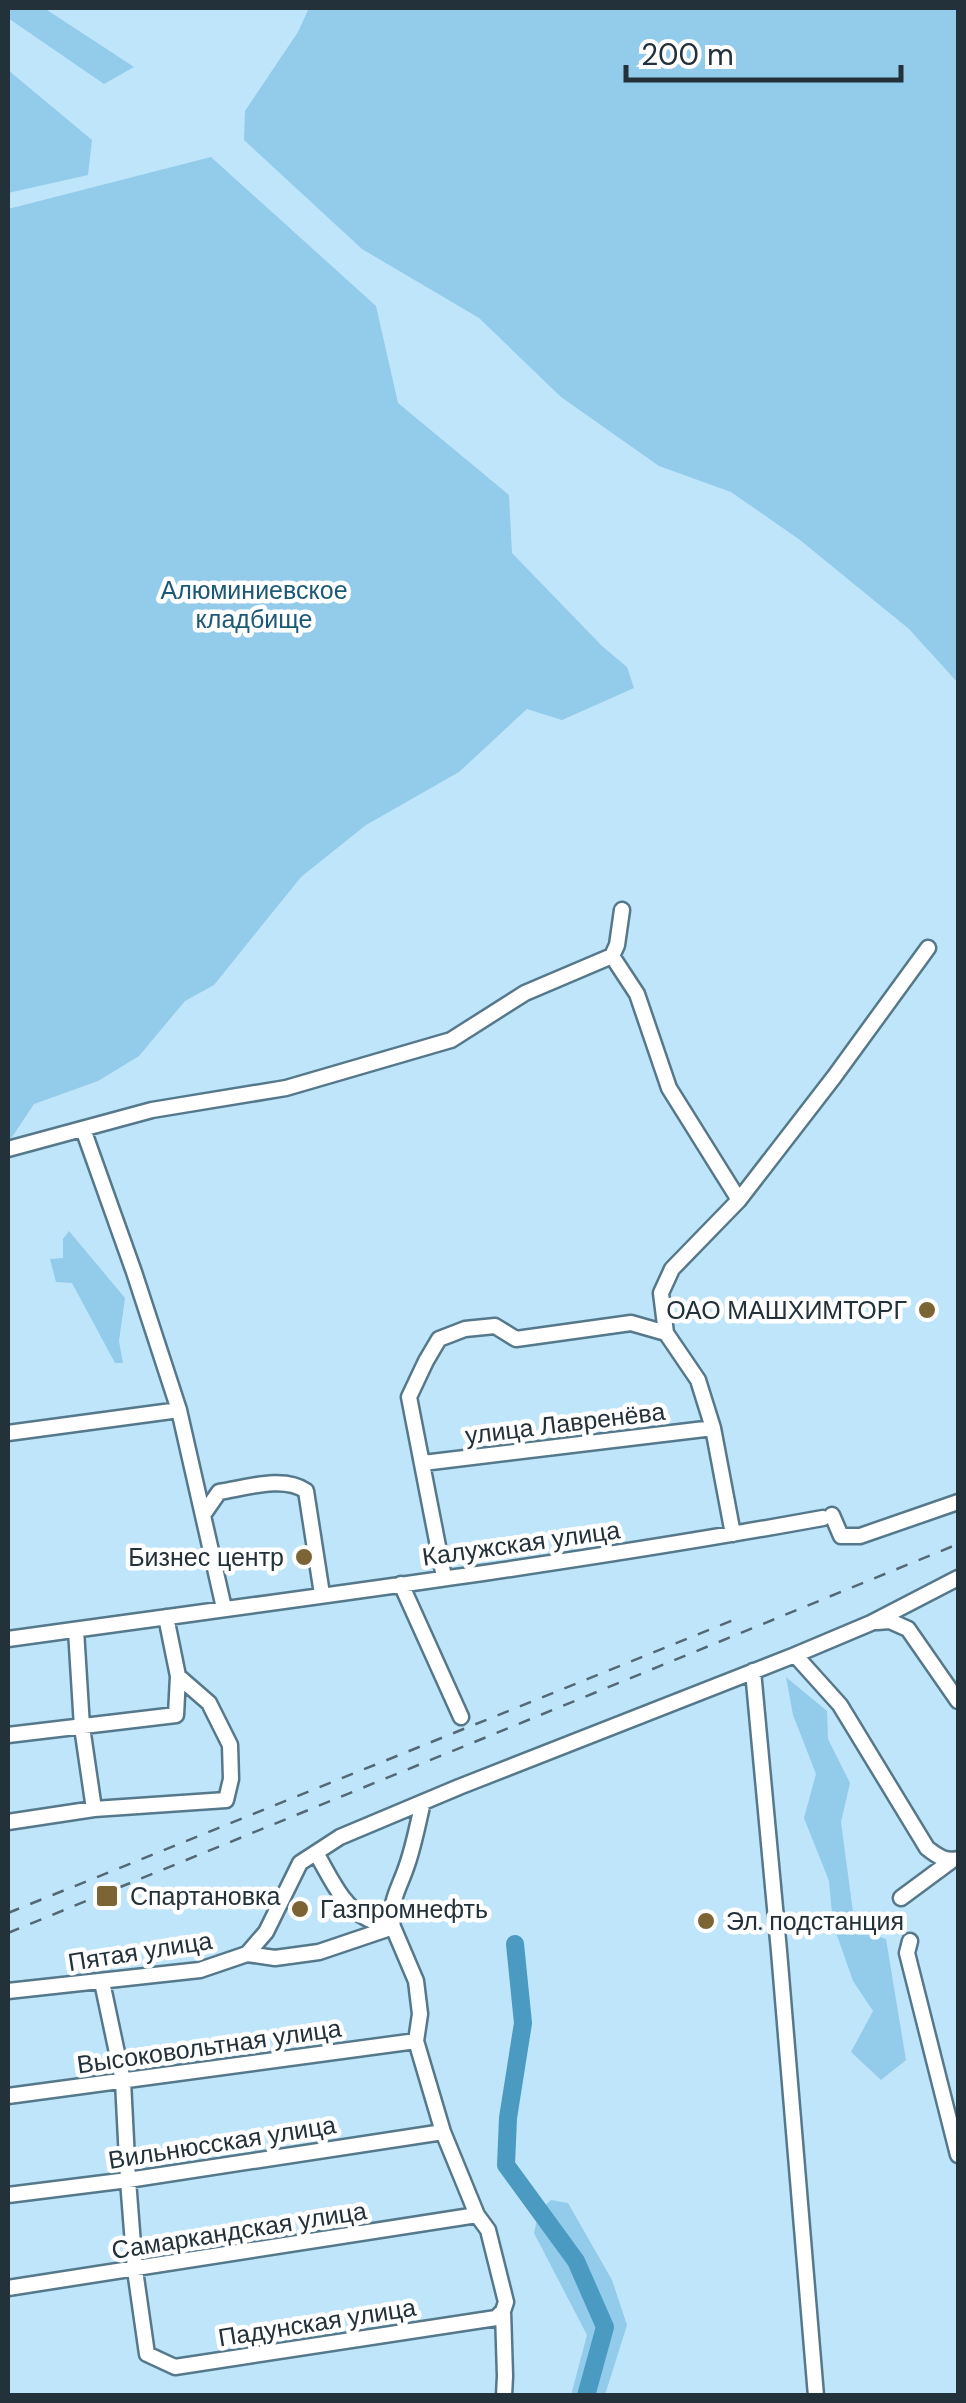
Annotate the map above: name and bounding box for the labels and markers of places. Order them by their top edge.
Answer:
place label: ОАО МАШХИМТОРГ [666,1294,907,1327]
marker: ОАО МАШХИМТОРГ [916,1299,938,1321]
place label: Бизнес центр [128,1541,284,1574]
marker: Бизнес центр [293,1546,315,1568]
place label: Спартановка [130,1880,280,1913]
marker: Спартановка [94,1883,120,1909]
place label: Газпромнефть [320,1893,488,1926]
marker: Газпромнефть [289,1898,311,1920]
place label: Эл. подстанция [726,1905,904,1938]
marker: Эл. подстанция [695,1910,717,1932]

